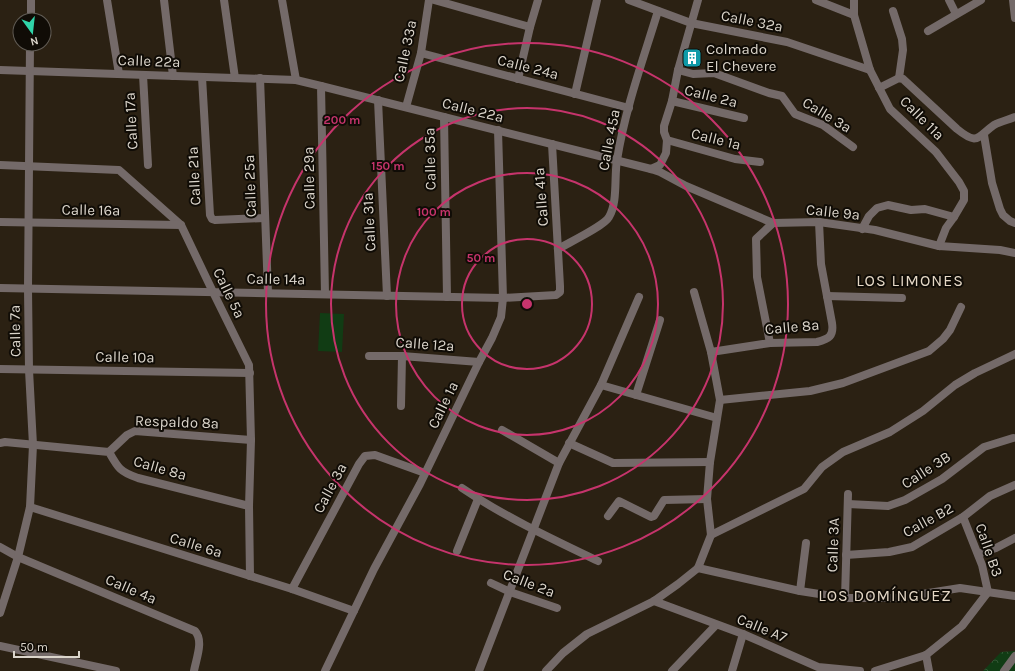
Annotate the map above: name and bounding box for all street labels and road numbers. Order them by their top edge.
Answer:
street label: Calle 32ª [719,6,785,36]
street label: Calle 33ª [390,18,420,84]
street label: Calle 22ª [117,51,181,71]
street label: Calle 24ª [496,51,560,83]
street label: Calle 2ª [683,81,739,111]
street label: Calle 17ª [121,92,141,150]
street label: Calle 11ª [896,92,948,144]
street label: Calle 3ª [799,93,855,137]
street label: Calle 22ª [440,94,506,126]
street label: Calle 45ª [594,108,624,172]
street label: Calle 1ª [689,124,743,154]
street label: Calle 35ª [420,127,440,191]
street label: Calle 21ª [183,146,205,206]
street label: Calle 29ª [299,146,319,210]
street label: Calle 25ª [240,154,260,218]
street label: Calle 41ª [530,167,552,227]
street label: Calle 31ª [358,192,380,252]
street label: Calle 16ª [61,200,121,220]
street label: Calle 9ª [805,200,861,224]
street label: Calle 5ª [209,265,249,321]
street label: Calle 14ª [246,269,306,289]
street label: Calle 7ª [6,305,24,357]
street label: Calle 8ª [764,316,820,338]
street label: Calle 12ª [395,333,455,355]
street label: Calle 10ª [95,347,155,367]
street label: Calle 1ª [424,378,462,432]
street label: Respaldo 8ª [135,412,219,432]
street label: Calle 3B [898,447,954,493]
street label: Calle 8ª [131,452,189,484]
street label: Calle 3ª [309,460,351,516]
street label: Calle B2 [900,499,956,541]
street label: Calle 3A [823,517,843,573]
street label: Calle B3 [971,521,1007,579]
street label: Calle 6ª [168,529,224,561]
street label: Calle 2ª [501,565,557,601]
street label: Calle 4ª [103,570,159,608]
street label: Calle A7 [734,610,790,646]

